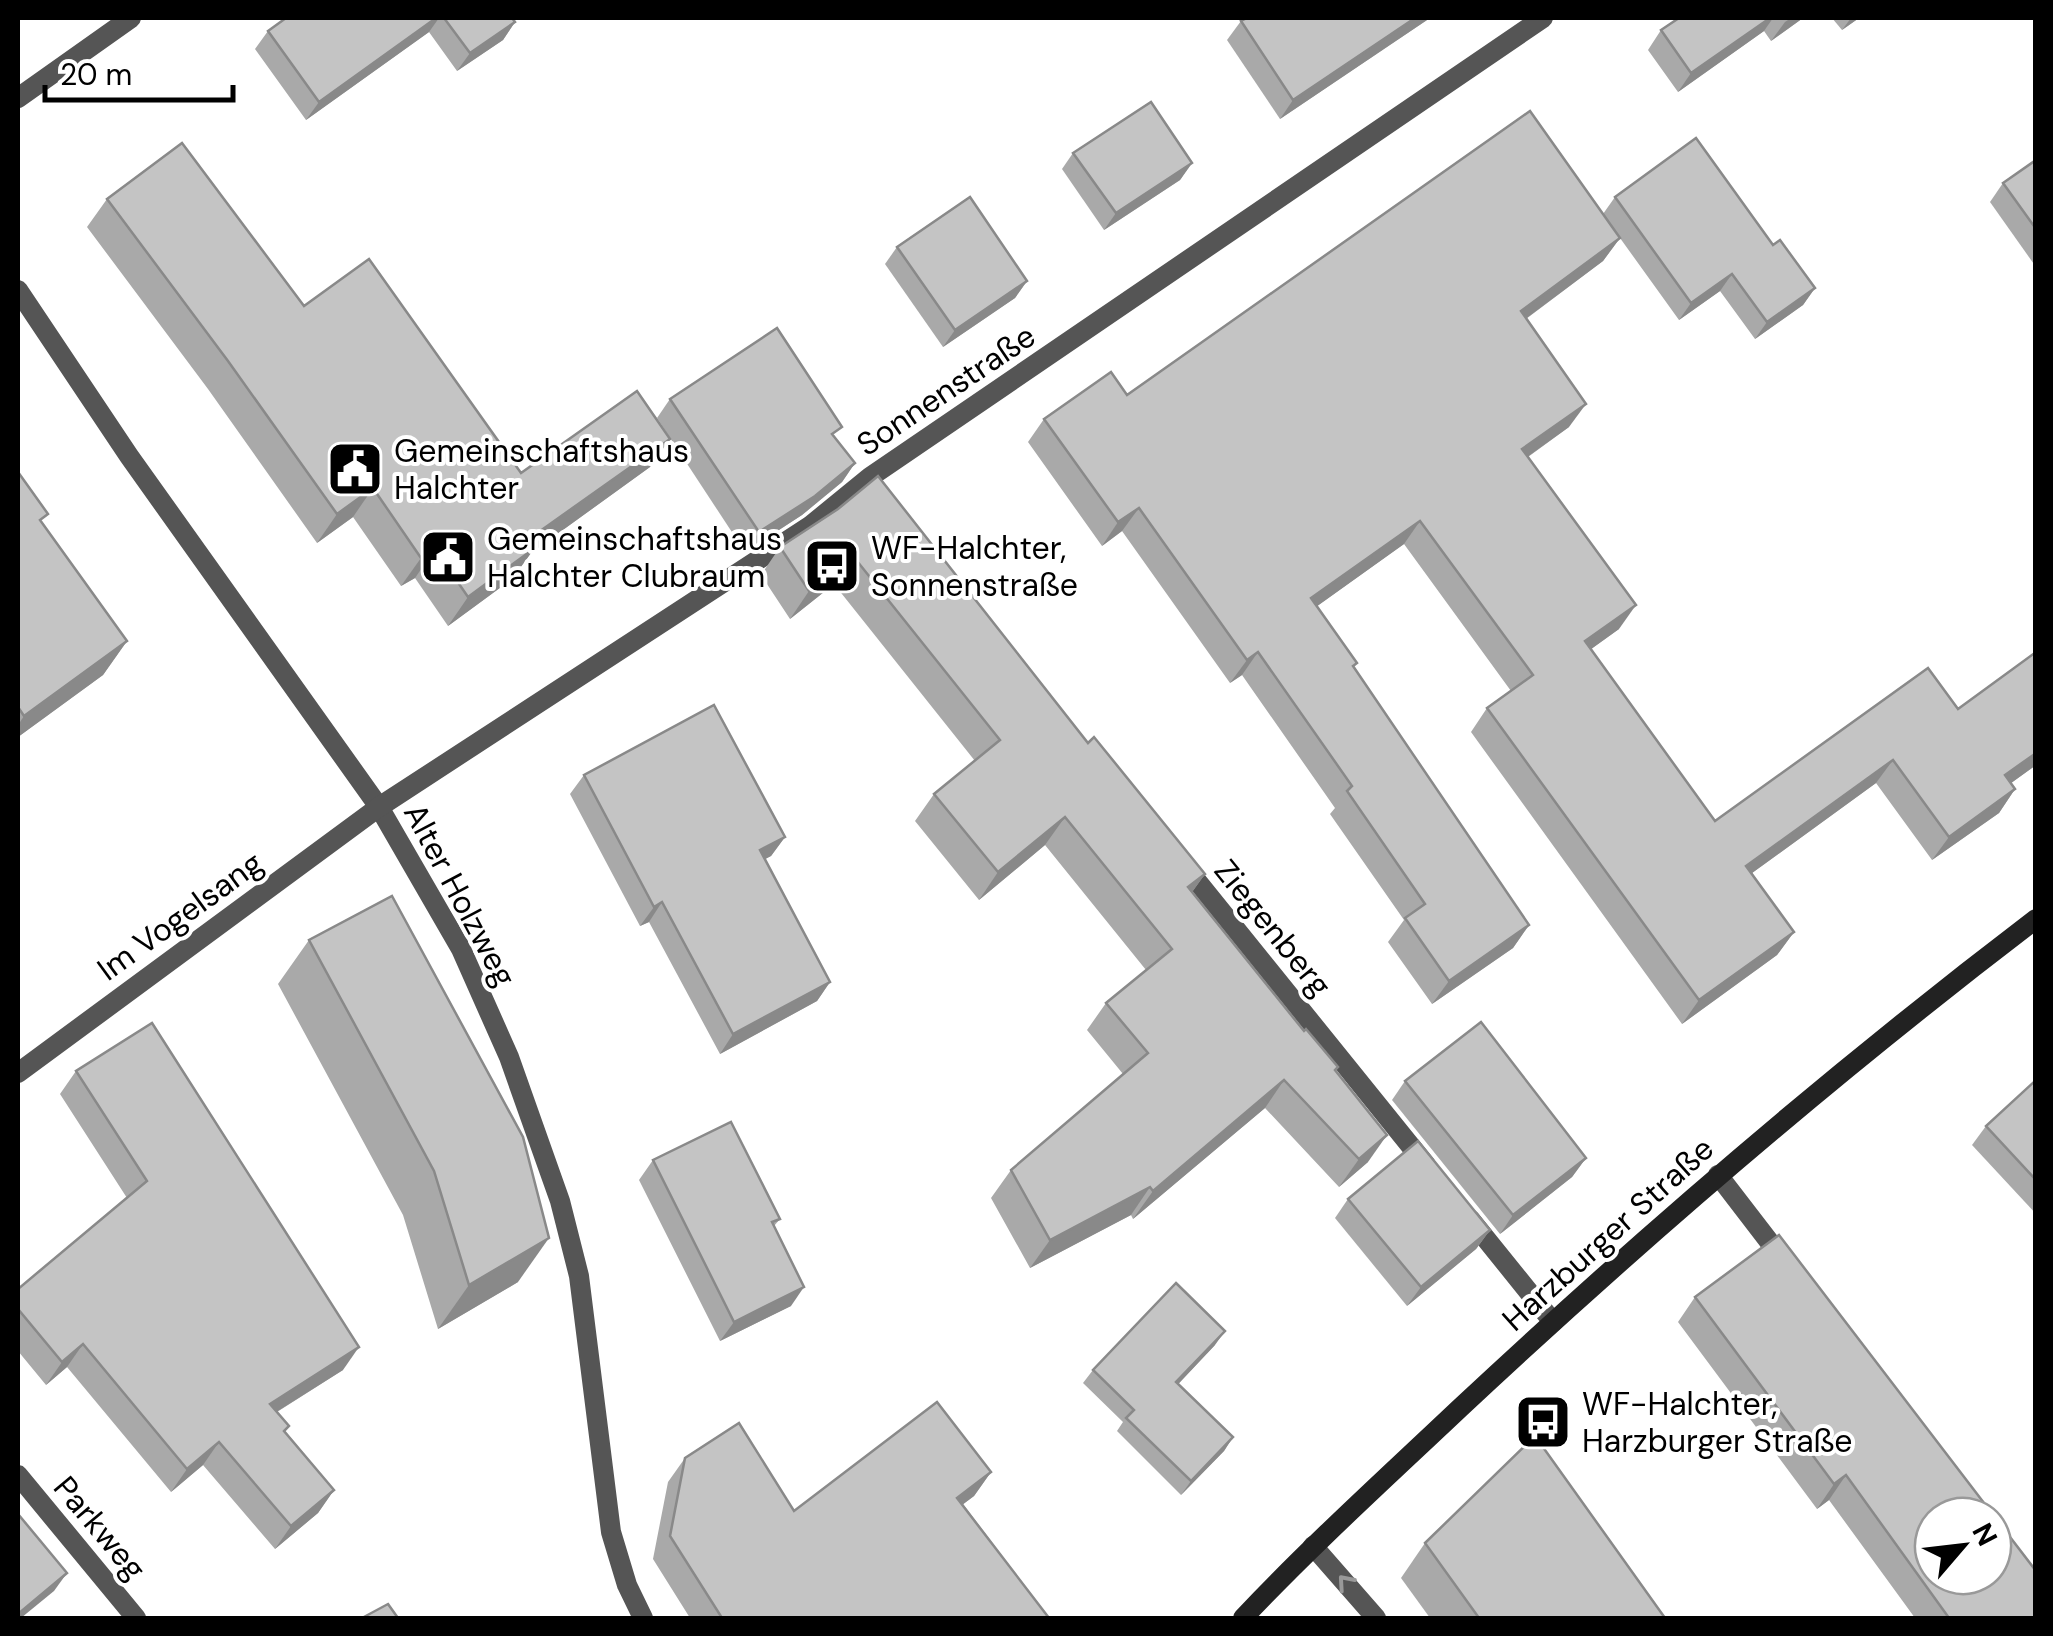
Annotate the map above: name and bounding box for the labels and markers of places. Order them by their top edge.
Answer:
place label: Gemeinschaftshaus Halchter [394,430,689,509]
public building icon: Gemeinschaftshaus Halchter [325,439,385,499]
place label: Gemeinschaftshaus Halchter Clubraum [487,518,782,597]
public building icon: Gemeinschaftshaus Halchter Clubraum [418,527,478,587]
place label: WF-Halchter, Sonnenstraße [871,527,1078,606]
bus stop icon: WF-Halchter, Sonnenstraße [802,536,862,596]
place label: WF-Halchter, Harzburger Straße [1582,1383,1853,1462]
bus stop icon: WF-Halchter, Harzburger Straße [1513,1392,1573,1452]

